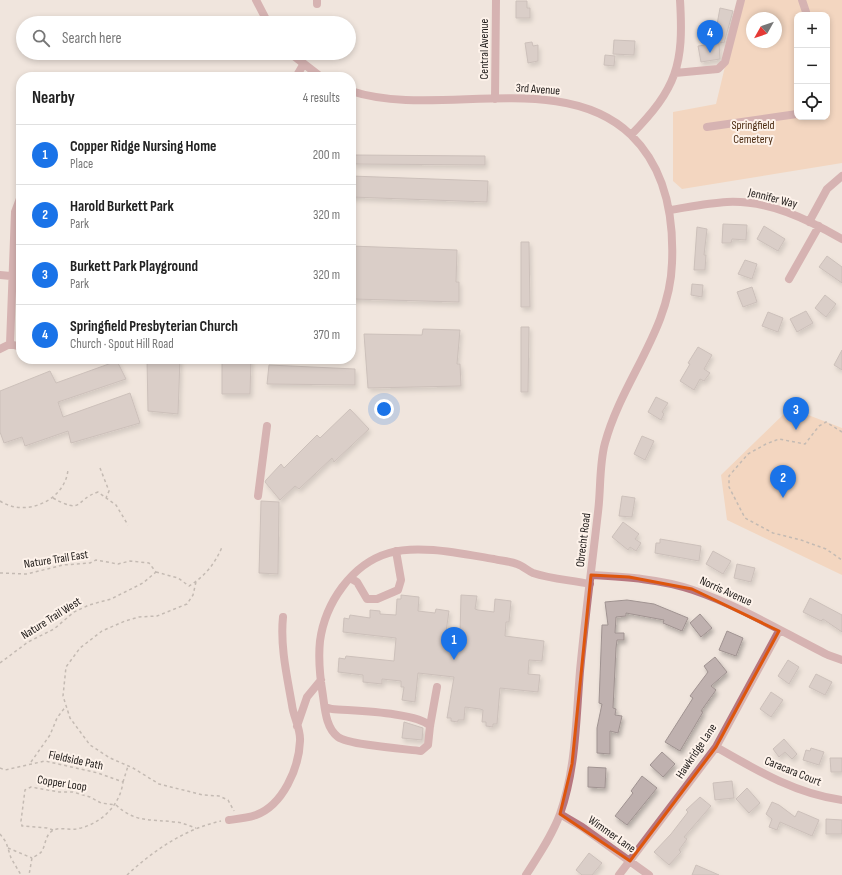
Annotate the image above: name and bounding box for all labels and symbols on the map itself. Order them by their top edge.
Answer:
north arrow [746,12,782,48]
street label: Central Avenue [477,18,492,79]
pin: 4 [697,20,723,53]
street label: 3rd Avenue [515,80,561,99]
park label: Springfield Cemetery [731,118,775,147]
street label: Jennifer Way [746,185,799,212]
pin: 3 [783,397,809,430]
your location [374,399,394,419]
pin: 2 [770,465,796,498]
street label: Obrecht Road [573,512,594,568]
street label: Nature Trail East [23,547,90,572]
street label: Norris Avenue [697,573,754,610]
street label: Nature Trail West [18,594,84,643]
pin: 1 [441,627,467,660]
street label: Hawkridge Lane [673,721,720,782]
street label: Fieldside Path [47,747,105,774]
street label: Caracara Court [762,753,824,790]
street label: Copper Loop [36,772,88,795]
street label: Wimmer Lane [585,813,639,856]

